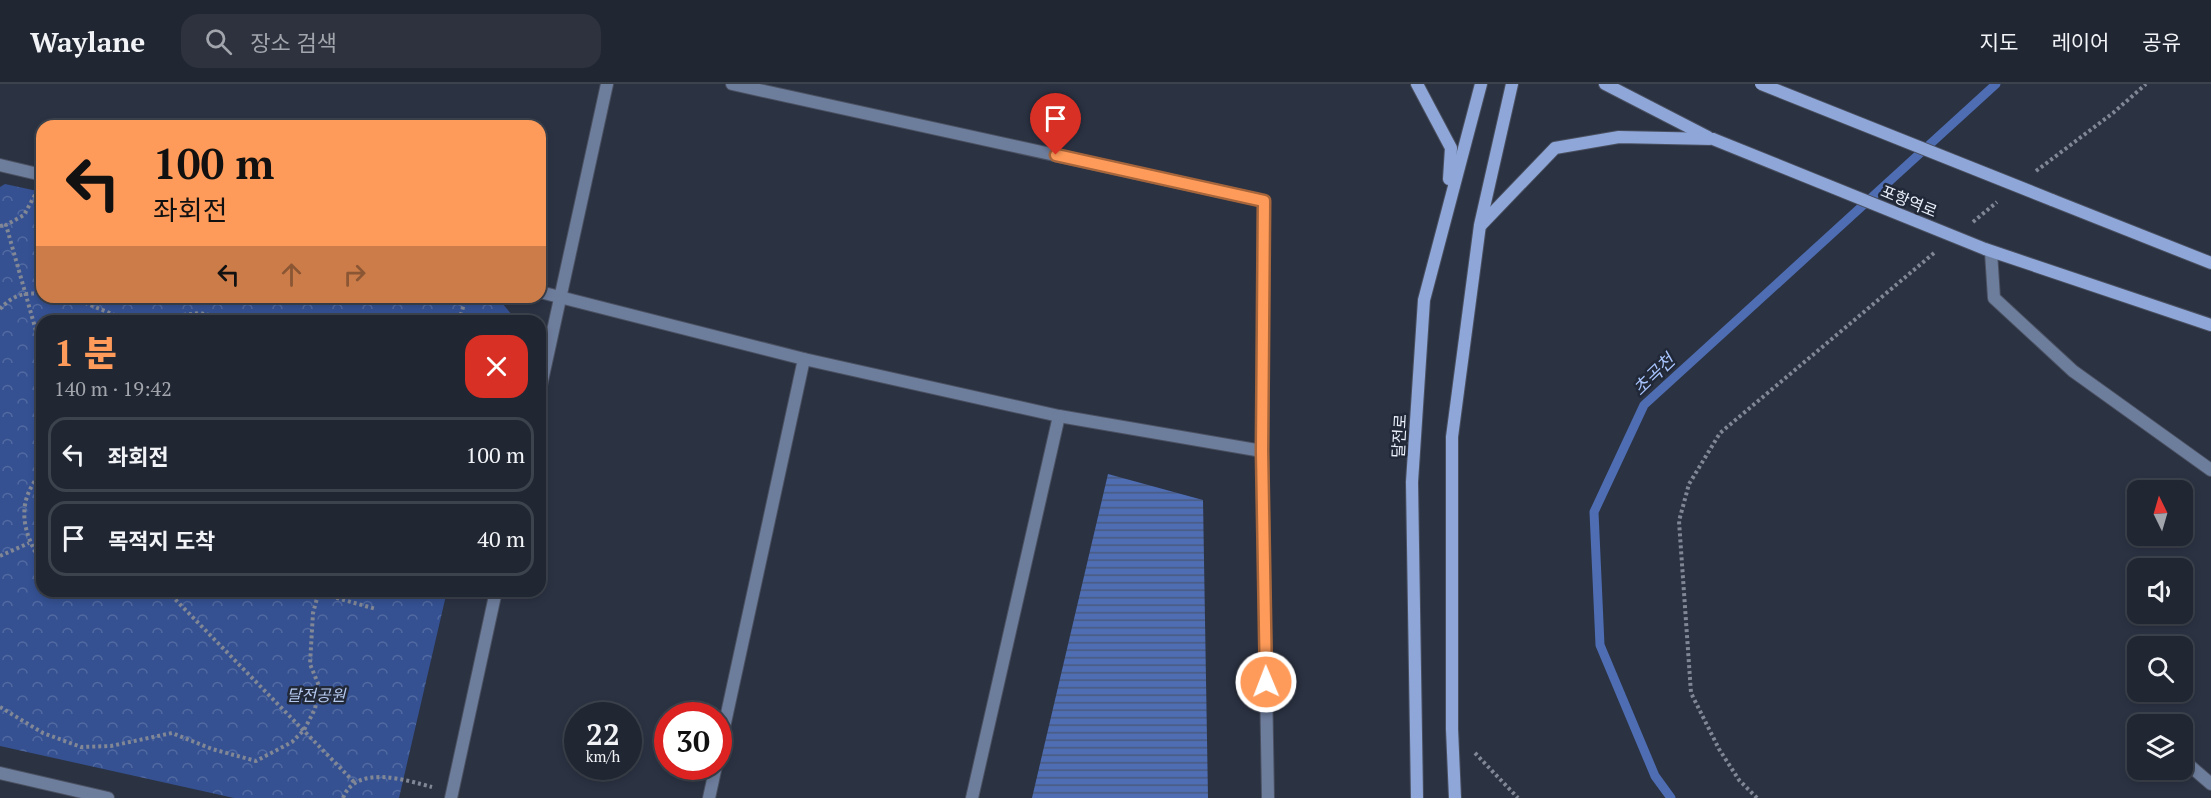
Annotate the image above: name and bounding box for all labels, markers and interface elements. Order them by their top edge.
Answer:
search box [181,14,601,68]
text: Waylane [30,23,145,60]
icon: search [202,25,235,58]
text: 장소 검색 [250,28,337,57]
text: 지도 [1980,28,2018,56]
text: 레이어 [2051,28,2109,56]
text: 공유 [2142,28,2181,56]
pin [1030,93,1081,155]
icon: arrive [1039,102,1072,135]
text: 100 m [153,135,274,191]
icon: left [54,144,132,222]
street label: 포항역로 [1878,180,1941,222]
text: 좌회전 [153,192,228,228]
icon: left [212,258,245,291]
icon: ahead [275,258,308,291]
icon: right [338,258,371,291]
text: 1 분 [54,329,117,376]
button: close [465,335,528,398]
water label: 초곡천 [1627,347,1681,400]
text: 140 m · 19:42 [54,375,172,402]
street label: 달전로 [1387,413,1411,459]
icon: left [57,438,90,471]
text: 100 m [465,440,525,469]
text: 좌회전 [108,442,169,471]
north arrow [2127,480,2193,546]
map controls [2127,480,2193,780]
icon: arrive [57,522,90,555]
text: 40 m [477,524,525,553]
text: 목적지 도착 [108,526,215,555]
button: sound [2127,558,2193,624]
button: search [2127,636,2193,702]
position arrow [1234,650,1298,714]
park label: 달전공원 [287,684,347,706]
speed limit sign: 30 [654,702,732,780]
text: 22 [586,714,620,754]
button: layers [2127,714,2193,780]
text: km/h [586,746,620,766]

